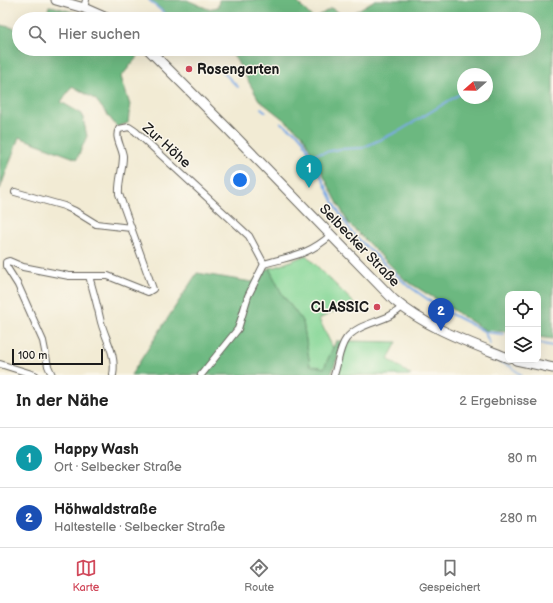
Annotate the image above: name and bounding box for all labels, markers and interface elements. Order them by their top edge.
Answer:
search box [12,12,541,56]
icon: search [26,23,48,45]
text: Hier suchen [58,25,140,44]
place label: Rosengarten [197,61,280,78]
marker: Rosengarten [184,64,194,74]
north arrow [457,68,493,104]
street label: Zur Höhe [138,119,194,171]
pin: 1 [296,155,322,188]
your location [230,170,250,190]
street label: Selbecker Straße [316,200,403,290]
map controls [505,291,541,363]
button: locate [505,291,541,327]
pin: 2 [428,298,454,331]
place label: CLASSIC [311,299,369,316]
marker: CLASSIC [372,302,382,312]
button: layers [505,327,541,363]
scale bar [12,347,103,366]
text: 100 m [18,349,47,362]
text: In der Nähe [16,391,109,411]
text: 2 Ergebnisse [459,393,537,409]
text: Happy Wash [54,440,139,459]
text: 1 [26,450,32,466]
text: 80 m [508,450,537,466]
text: Ort · Selbecker Straße [54,459,182,475]
text: Höhwaldstraße [54,500,157,519]
text: 2 [25,510,33,526]
text: 280 m [500,510,537,526]
text: Haltestelle · Selbecker Straße [54,519,225,535]
tab: Karte [72,557,99,594]
tab: Route [244,557,274,594]
tab: Gespeichert [419,557,481,594]

